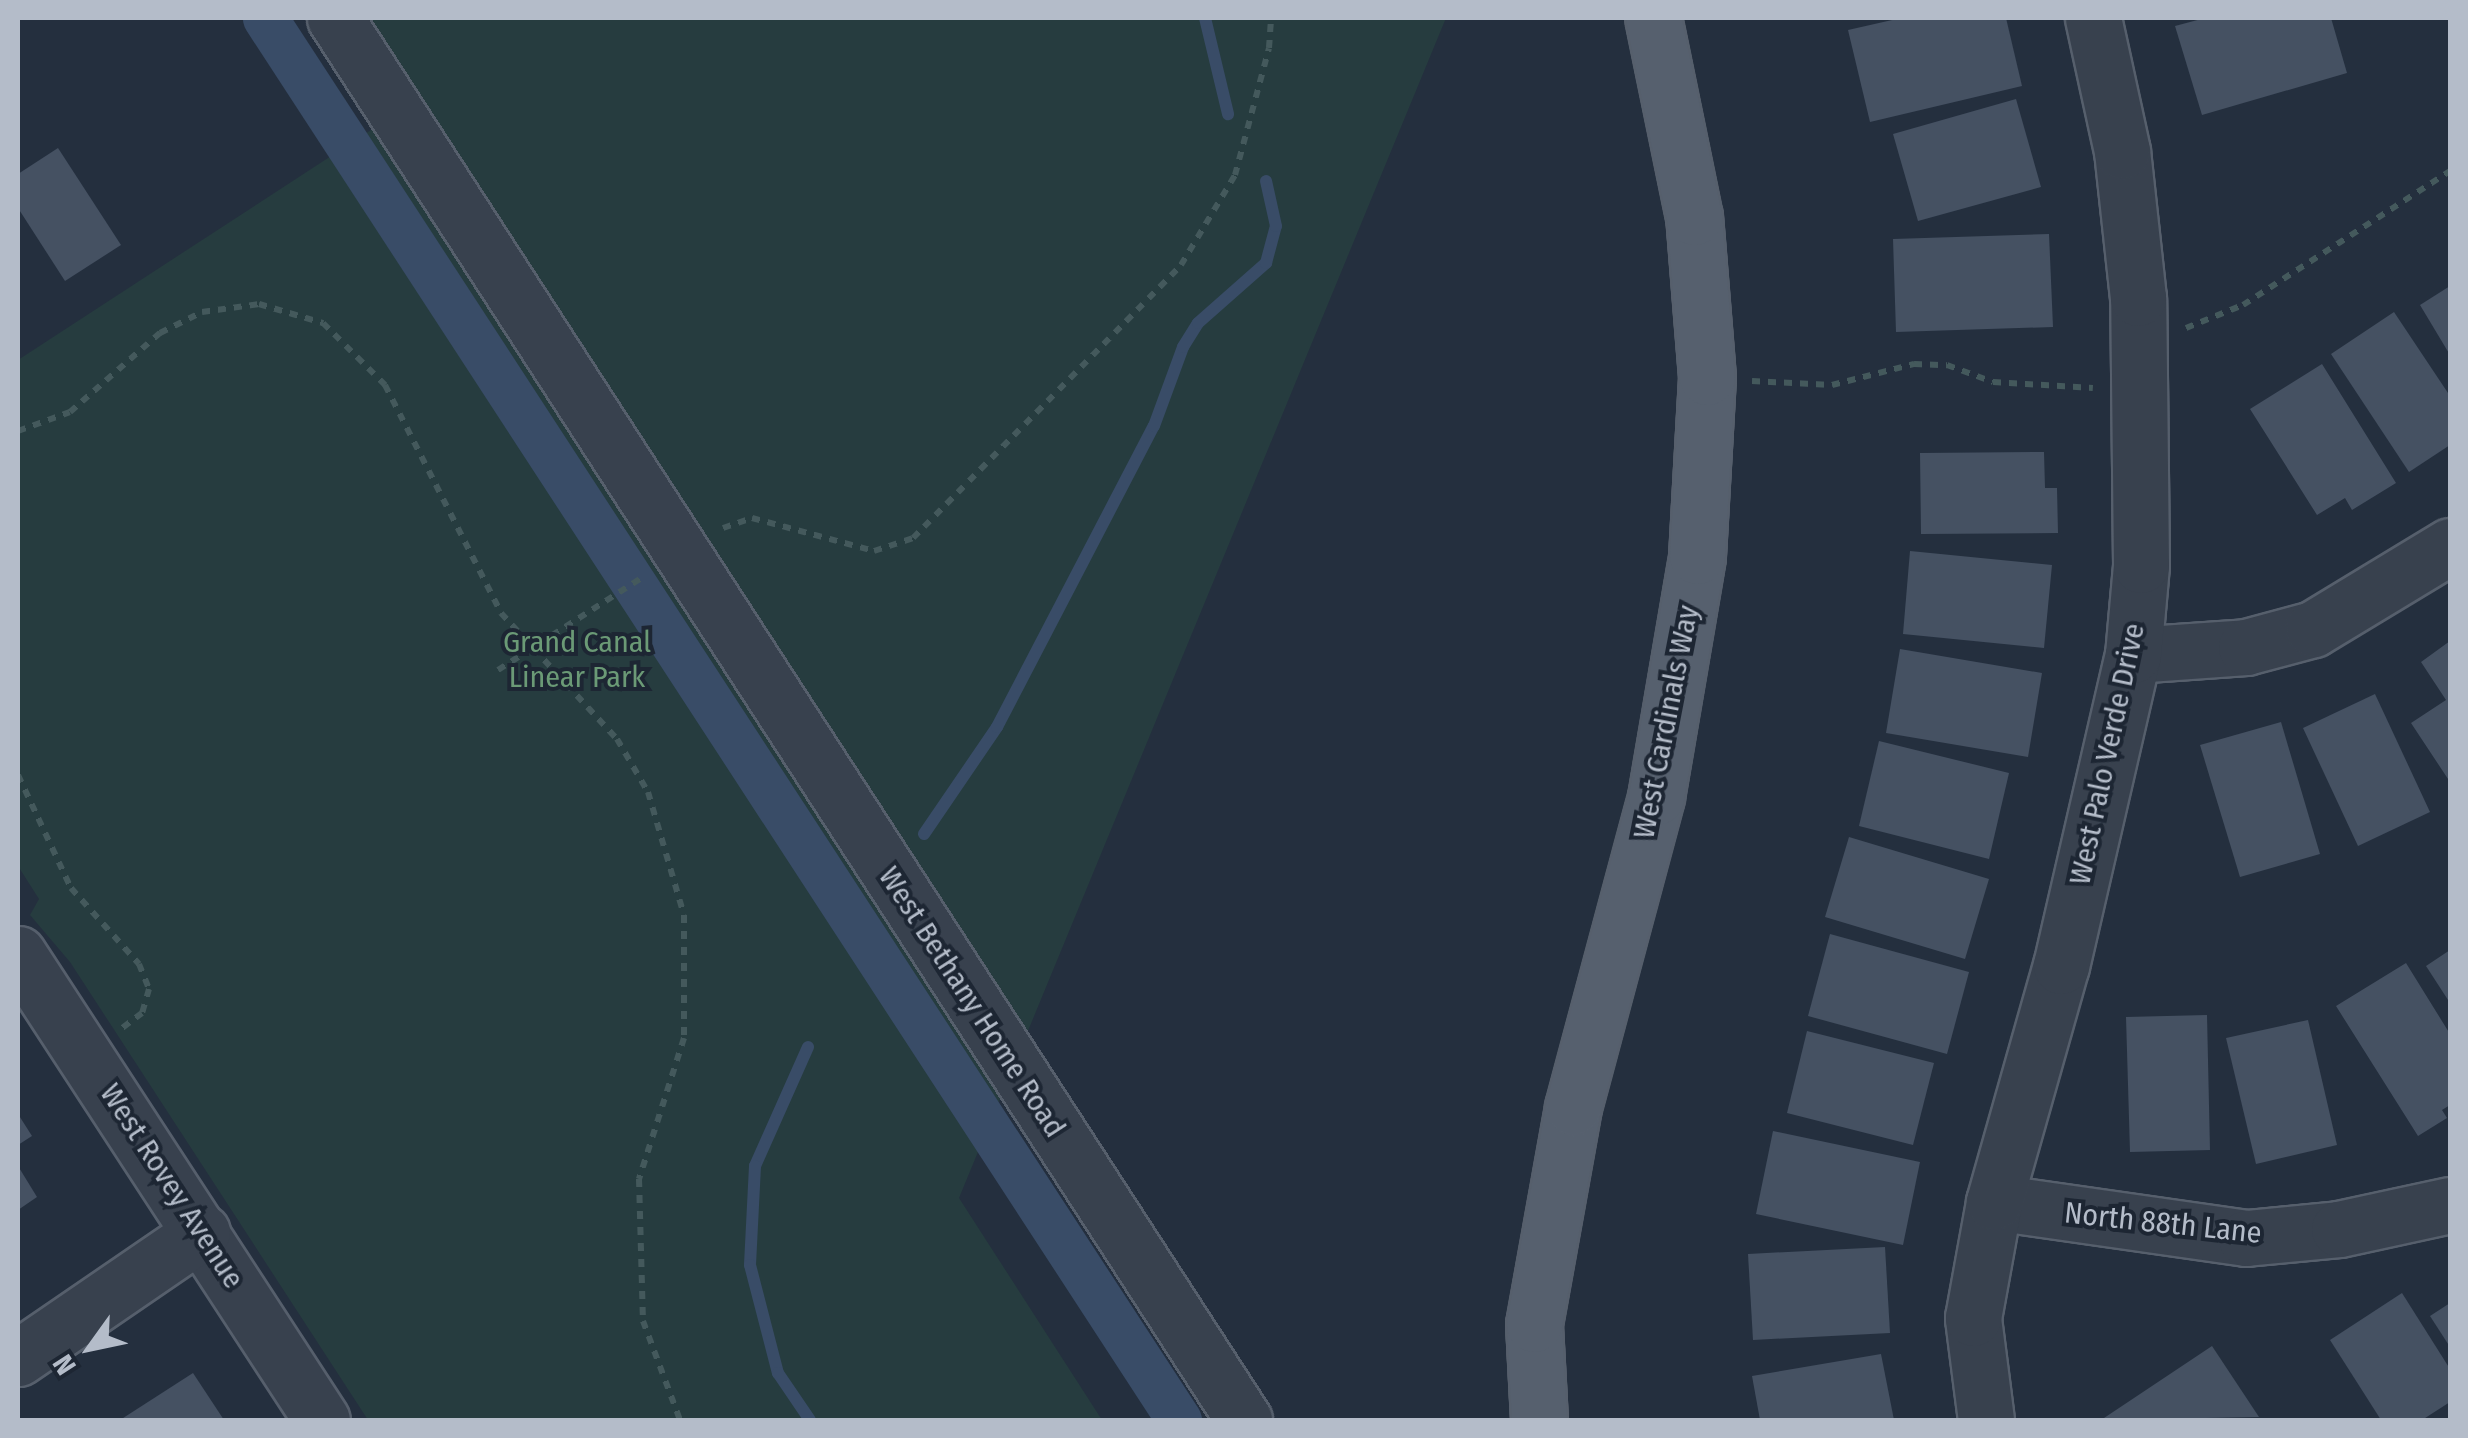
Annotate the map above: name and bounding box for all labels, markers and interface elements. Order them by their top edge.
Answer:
street label: West Cardinals Way [1626,602,1706,842]
street label: West Palo Verde Drive [2062,620,2152,888]
park label: Grand Canal Linear Park [503,624,651,694]
street label: West Bethany Home Road [871,860,1073,1144]
street label: West Rovey Avenue [92,1077,252,1295]
street label: North 88th Lane [2063,1195,2263,1251]
north arrow [40,1298,140,1398]
text: N [46,1349,83,1381]

